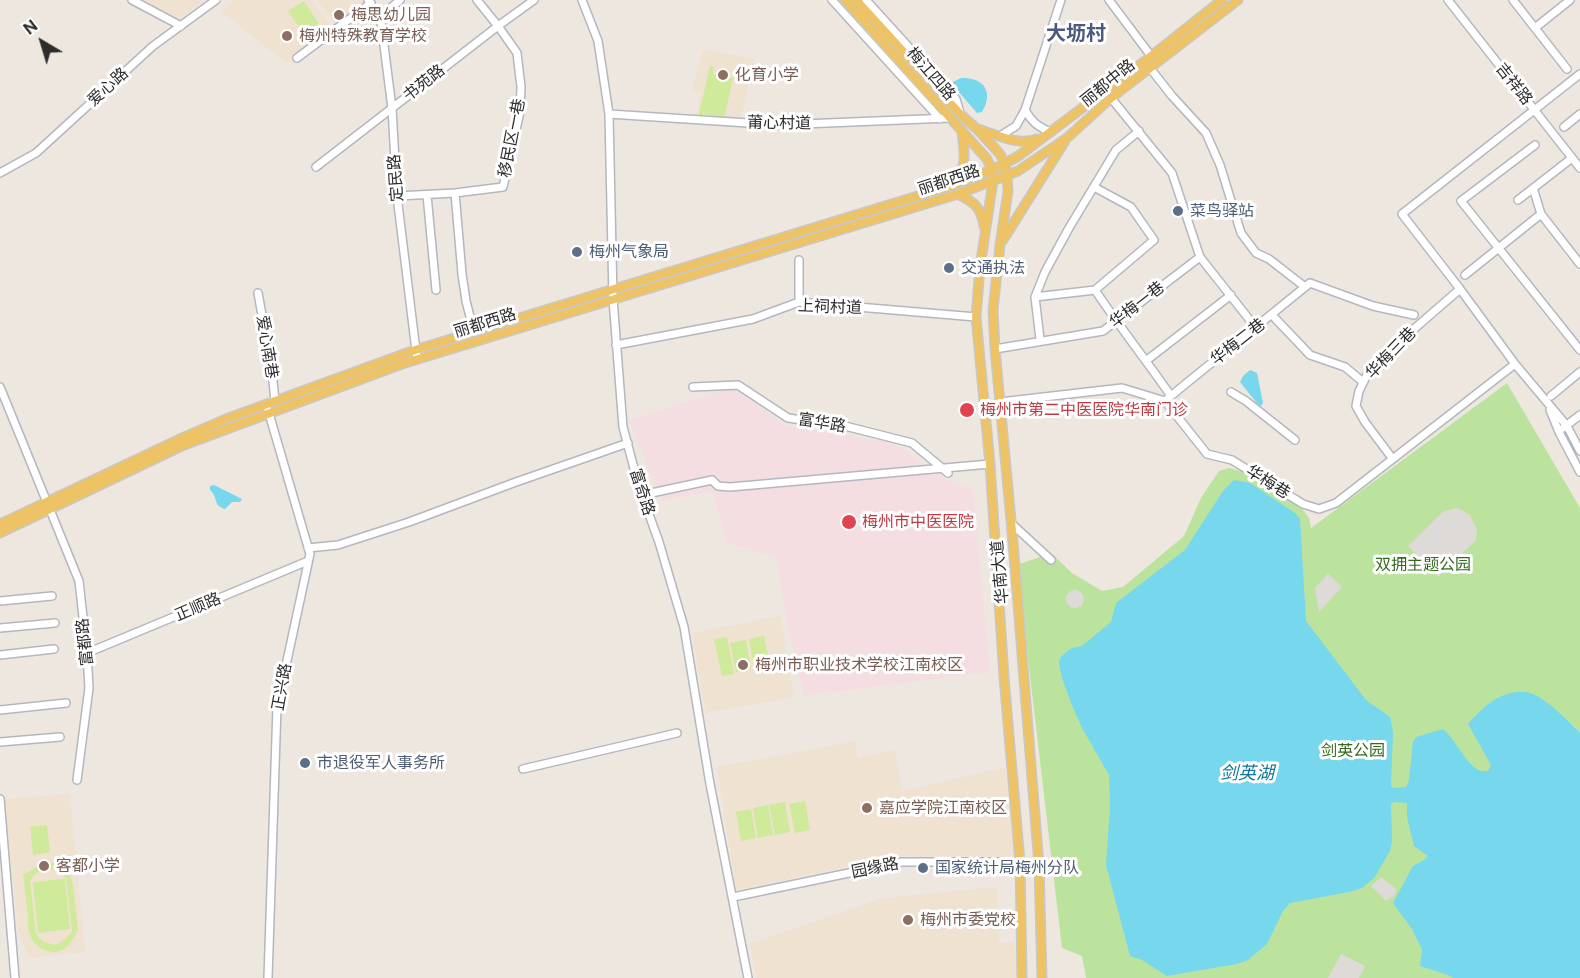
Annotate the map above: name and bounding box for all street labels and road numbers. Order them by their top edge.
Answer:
street label: 梅江四路 [903,44,959,104]
street label: 丽都中路 [1077,55,1139,111]
street label: 吉祥路 [1492,59,1536,109]
street label: 书苑路 [399,61,449,105]
street label: 爱心路 [84,64,132,110]
street label: 移民区一巷 [495,97,529,179]
street label: 莆心村道 [747,113,811,133]
street label: 定民路 [385,153,407,203]
street label: 丽都西路 [916,161,982,199]
street label: 华梅一巷 [1106,278,1168,332]
street label: 上祠村道 [798,296,862,318]
street label: 丽都西路 [452,304,518,342]
street label: 爱心南巷 [253,314,281,380]
street label: 华梅二巷 [1207,315,1269,369]
street label: 华梅三巷 [1362,323,1420,383]
street label: 富华路 [797,410,847,436]
street label: 华梅巷 [1243,461,1293,503]
street label: 富奇路 [625,466,659,518]
street label: 华南大道 [988,539,1012,605]
street label: 正顺路 [172,589,224,625]
street label: 富都路 [73,617,97,667]
street label: 正兴路 [268,662,296,712]
street label: 园缘路 [850,854,900,882]

